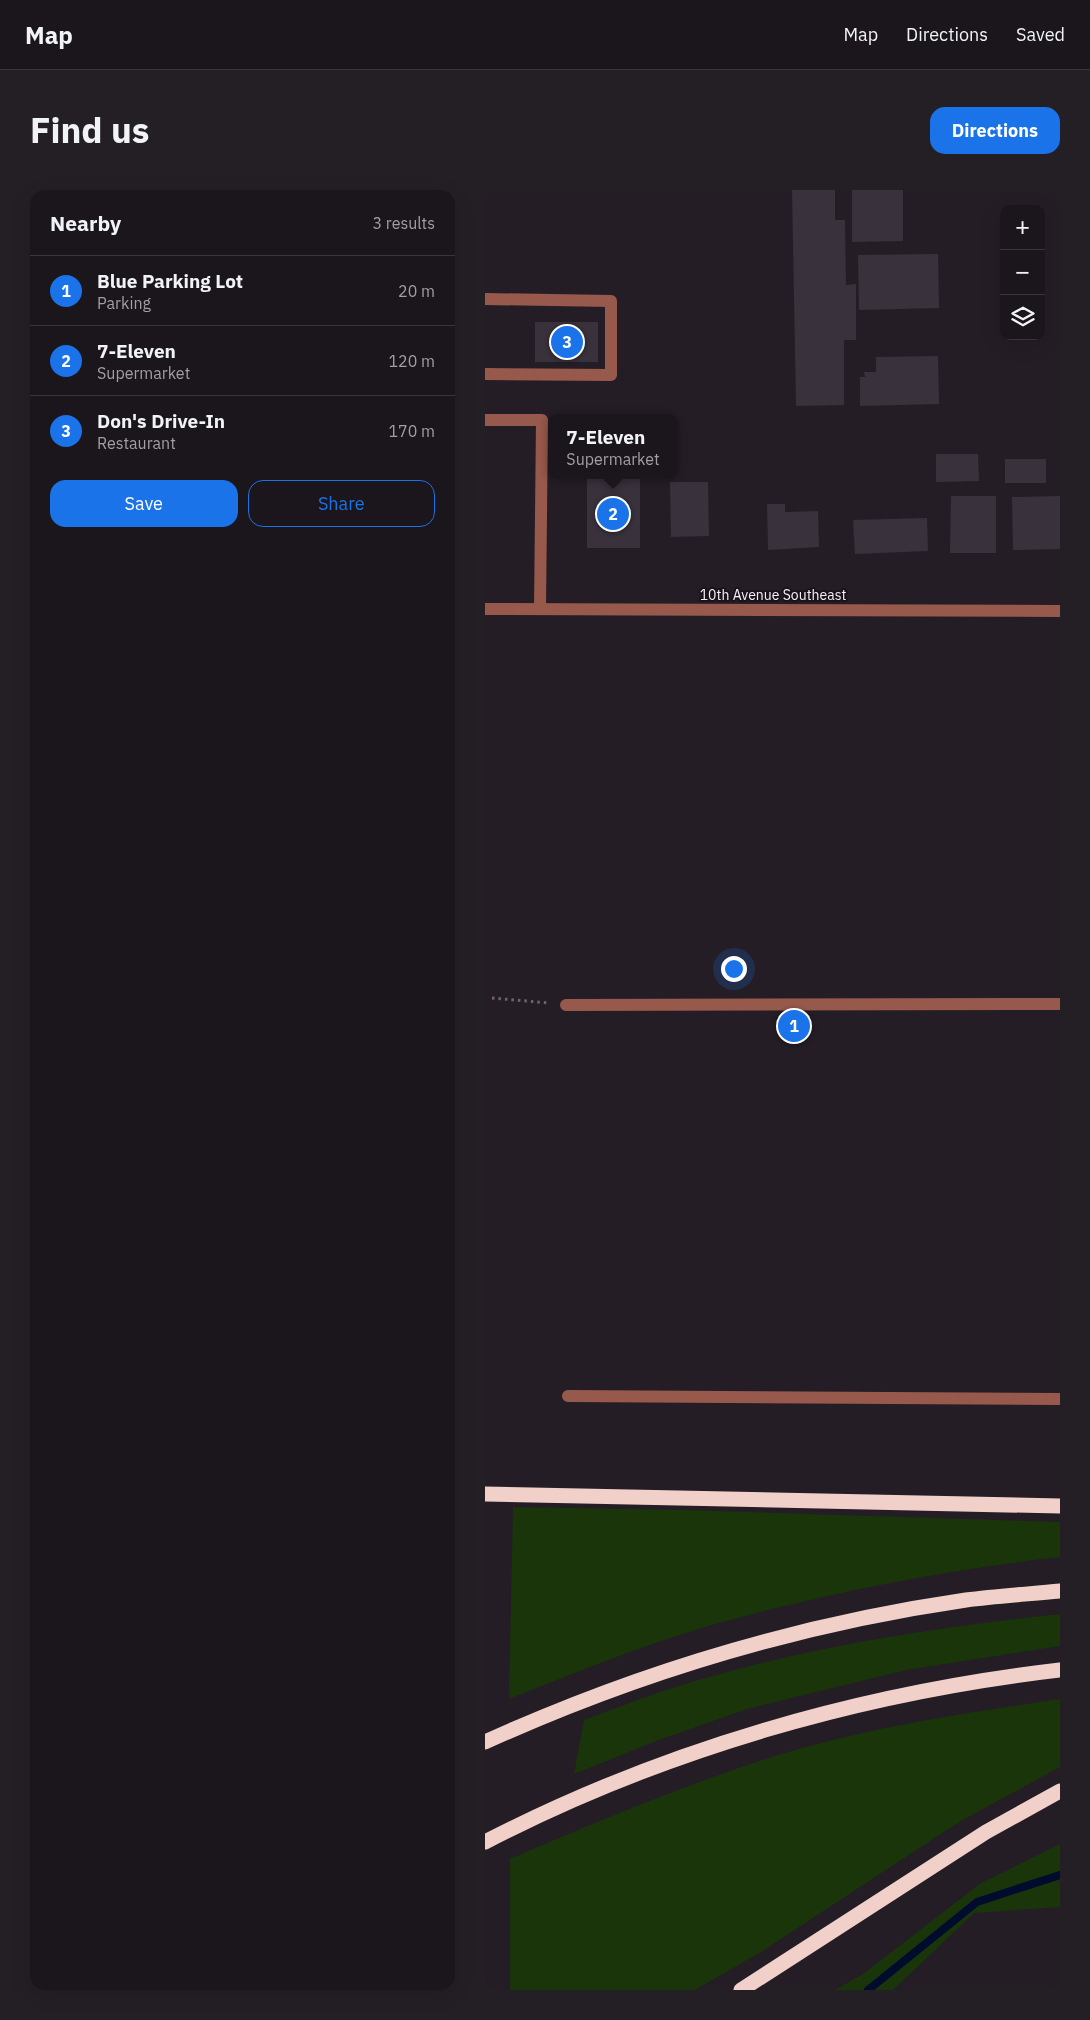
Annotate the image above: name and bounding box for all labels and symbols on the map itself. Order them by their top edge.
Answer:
pin: 3 [551,323,583,361]
pin: 2 [597,495,629,533]
street label: 10th Avenue Southeast [700,586,846,604]
your location [721,956,747,982]
pin: 1 [778,1007,810,1045]

